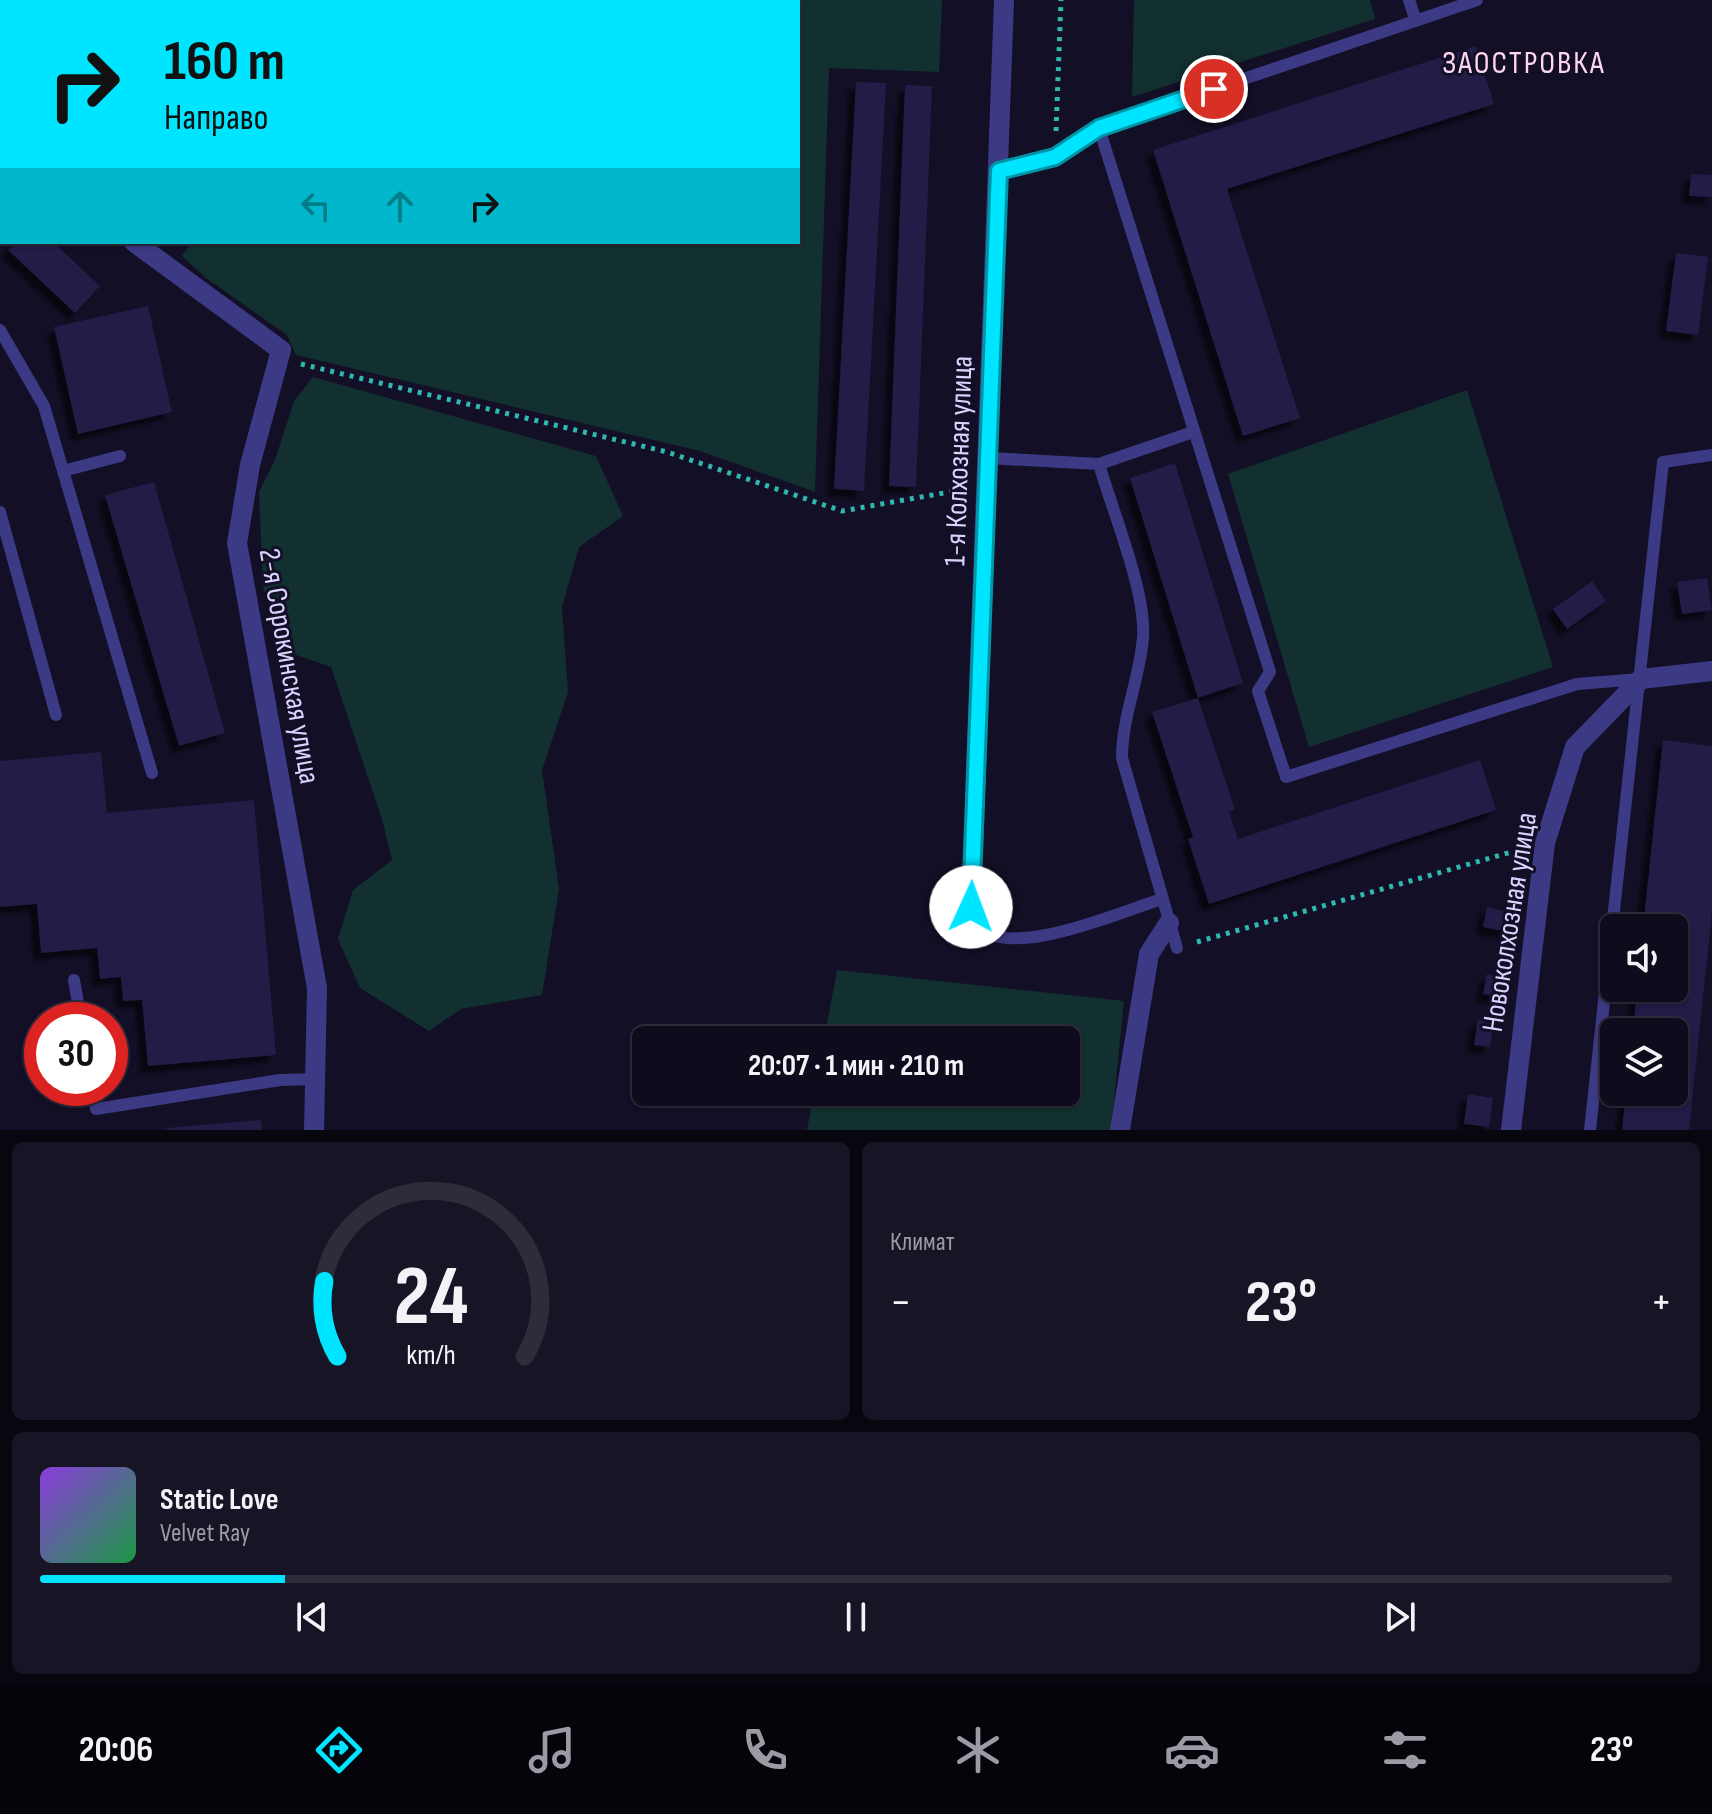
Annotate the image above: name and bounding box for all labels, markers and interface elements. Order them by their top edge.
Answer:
text: 160 m [164,29,285,96]
icon: right [32,32,136,136]
district label: ЗАОСТРОВКА [1442,44,1606,83]
pin [1180,55,1248,123]
icon: arrive [1192,67,1236,111]
text: Направо [164,97,268,140]
icon: left [294,184,338,228]
icon: ahead [378,184,422,228]
icon: right [462,184,506,228]
street label: 1-я Колхозная улица [937,355,981,567]
street label: 2-я Сорокинская улица [251,546,327,787]
street label: Новоколхозная улица [1475,810,1545,1034]
position arrow [929,865,1013,949]
map controls [1600,914,1688,1106]
button: sound [1600,914,1688,1002]
speed limit sign: 30 [24,1002,128,1106]
button: layers [1600,1018,1688,1106]
text: 20:07 · 1 мин · 210 m [748,1048,964,1084]
text: Климат [890,1227,954,1258]
text: 24 [394,1248,468,1348]
text: 23° [1245,1267,1317,1339]
text: − [890,1276,912,1329]
text: + [1650,1276,1672,1329]
text: km/h [406,1338,456,1373]
text: Static Love [160,1482,279,1518]
text: Velvet Ray [160,1518,250,1549]
icon: previous [290,1595,334,1639]
icon: pause [834,1595,878,1639]
icon: next [1378,1595,1422,1639]
icon: directions [311,1722,367,1778]
icon: music [524,1722,580,1778]
icon: phone [737,1722,793,1778]
icon: climate [950,1722,1006,1778]
icon: car [1164,1722,1220,1778]
icon: filters [1377,1722,1433,1778]
text: 20:06 [79,1729,153,1772]
text: 23° [1590,1729,1633,1772]

